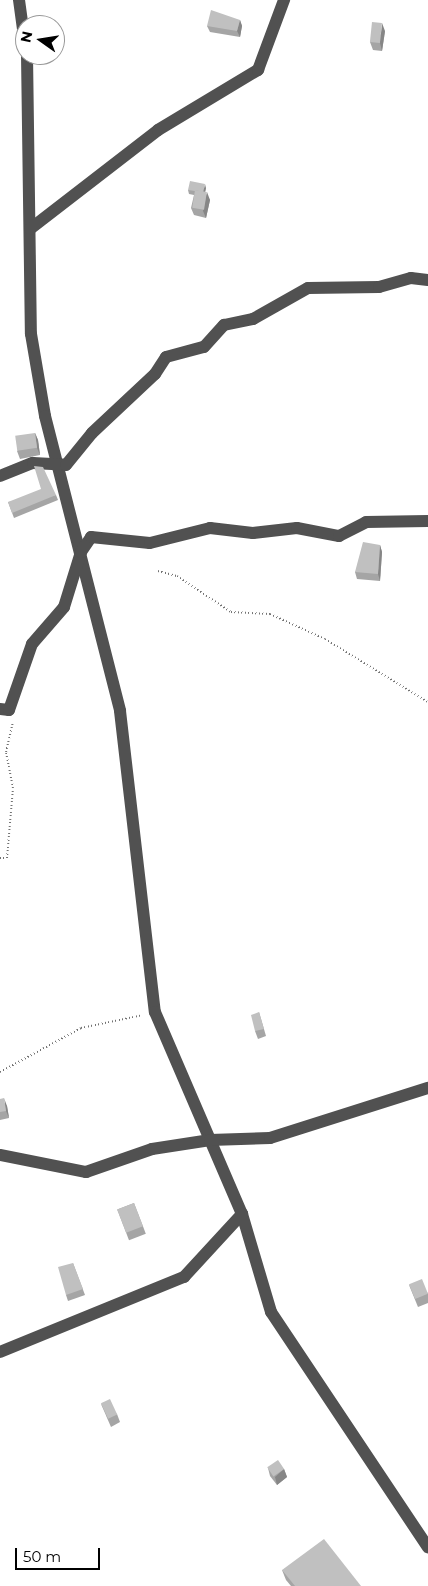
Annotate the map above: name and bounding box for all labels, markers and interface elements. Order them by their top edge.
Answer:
north arrow [15,15,65,65]
text: N [16,29,36,44]
scale bar [18,1538,102,1570]
text: 50 m [23,1547,61,1566]

